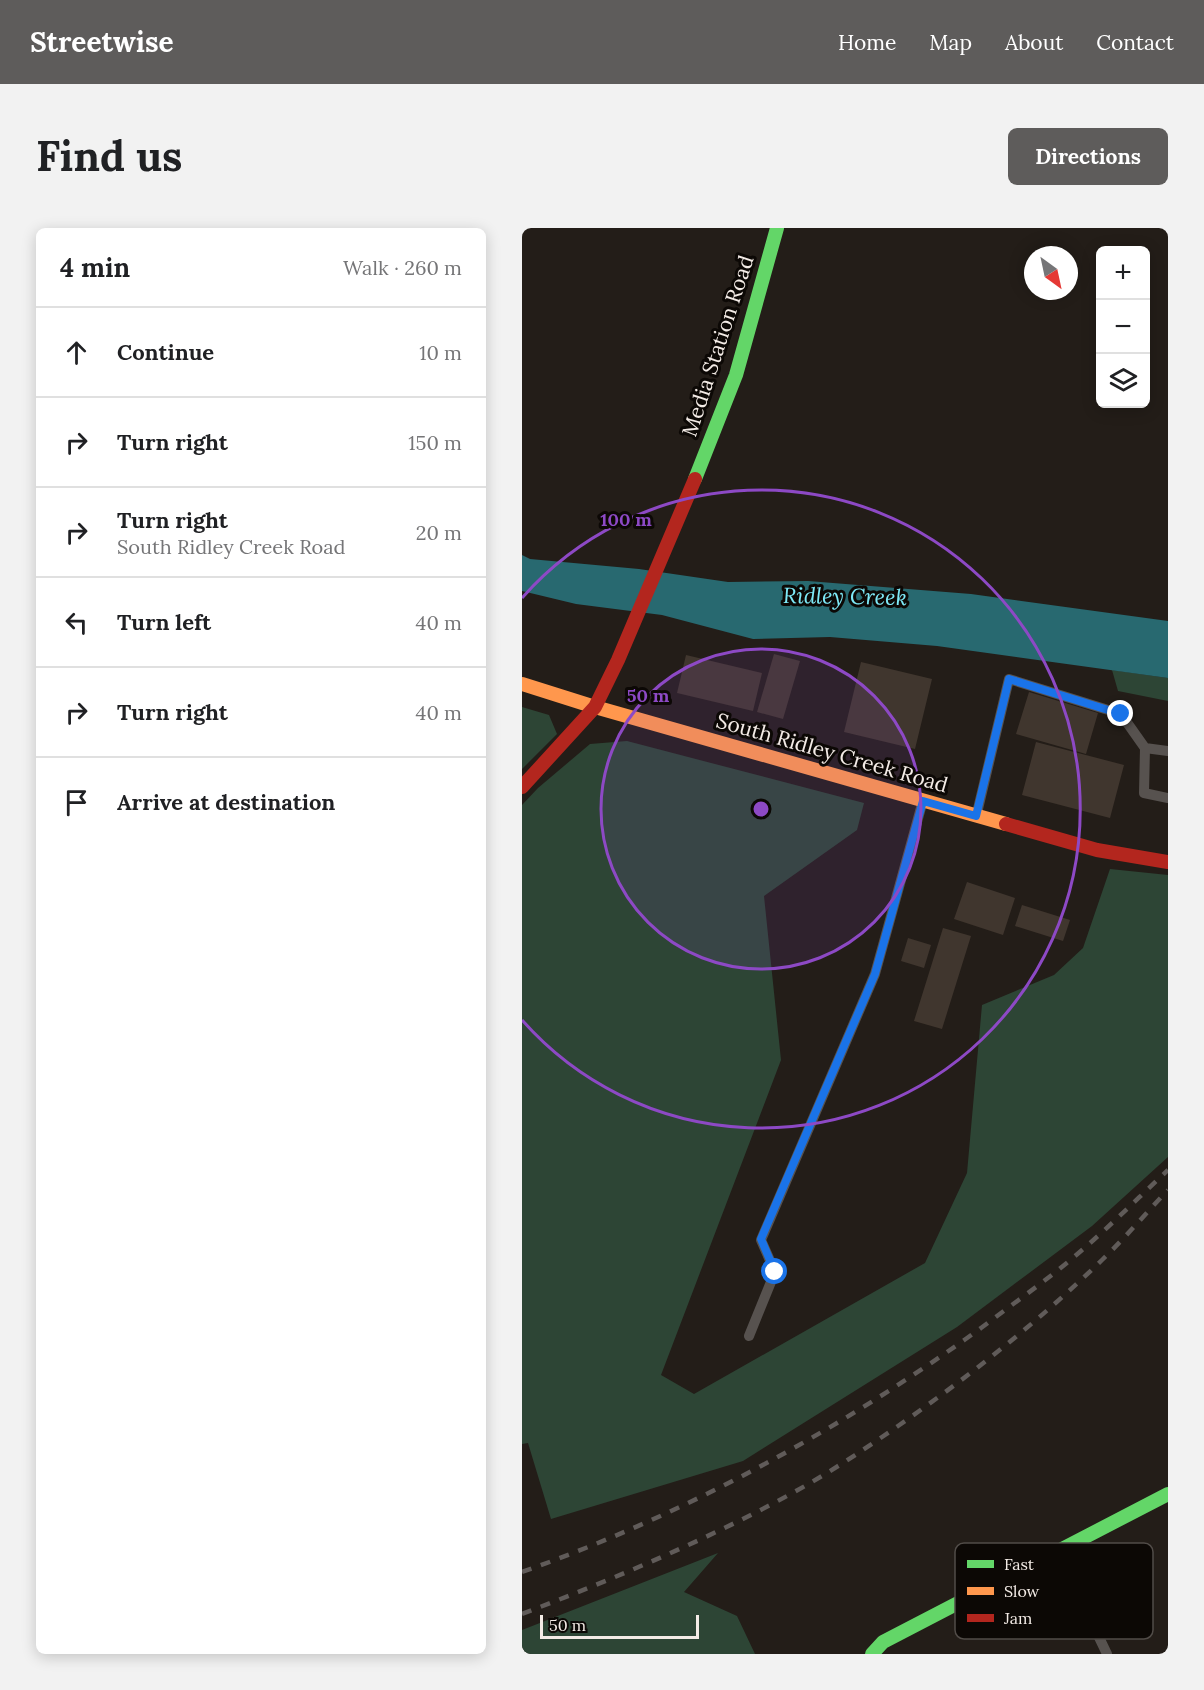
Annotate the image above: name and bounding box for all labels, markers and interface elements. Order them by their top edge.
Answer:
text: Streetwise [30,24,174,60]
text: Home [838,29,896,56]
text: Map [929,29,972,56]
text: About [1005,29,1063,56]
text: Contact [1096,29,1174,56]
button: Directions [1008,128,1168,185]
text: Find us [36,129,182,183]
north arrow [1024,246,1078,300]
map controls [1096,246,1150,408]
button: + [1096,246,1150,300]
text: 4 min [60,251,130,284]
street label: Media Station Road [675,252,760,440]
text: Walk · 260 m [343,255,462,280]
button: − [1096,300,1150,354]
icon: ahead [60,336,93,369]
text: Continue [117,338,214,366]
text: 10 m [419,340,462,365]
button: layers [1096,354,1150,408]
icon: right [60,426,93,459]
text: Turn right [117,428,228,456]
text: 150 m [408,430,462,455]
text: Turn right [117,506,228,534]
text: 100 m [600,508,652,531]
icon: right [60,516,93,549]
text: 20 m [416,520,462,545]
text: South Ridley Creek Road [117,534,346,559]
water label: Ridley Creek [783,581,907,611]
icon: left [60,606,93,639]
text: Turn left [117,608,211,636]
text: 40 m [416,610,462,635]
text: 50 m [627,684,670,707]
icon: right [60,696,93,729]
text: Turn right [117,698,228,726]
text: 40 m [416,700,462,725]
route end [1107,700,1133,726]
street label: South Ridley Creek Road [713,706,951,799]
icon: arrive [60,786,93,819]
text: Arrive at destination [117,788,335,816]
centre of rings [751,799,771,819]
route start [761,1258,787,1284]
legend [955,1543,1153,1639]
text: Fast [1004,1554,1035,1574]
text: Slow [1004,1581,1040,1601]
text: Jam [1003,1608,1032,1628]
scale bar [540,1612,699,1640]
text: 50 m [549,1615,586,1635]

